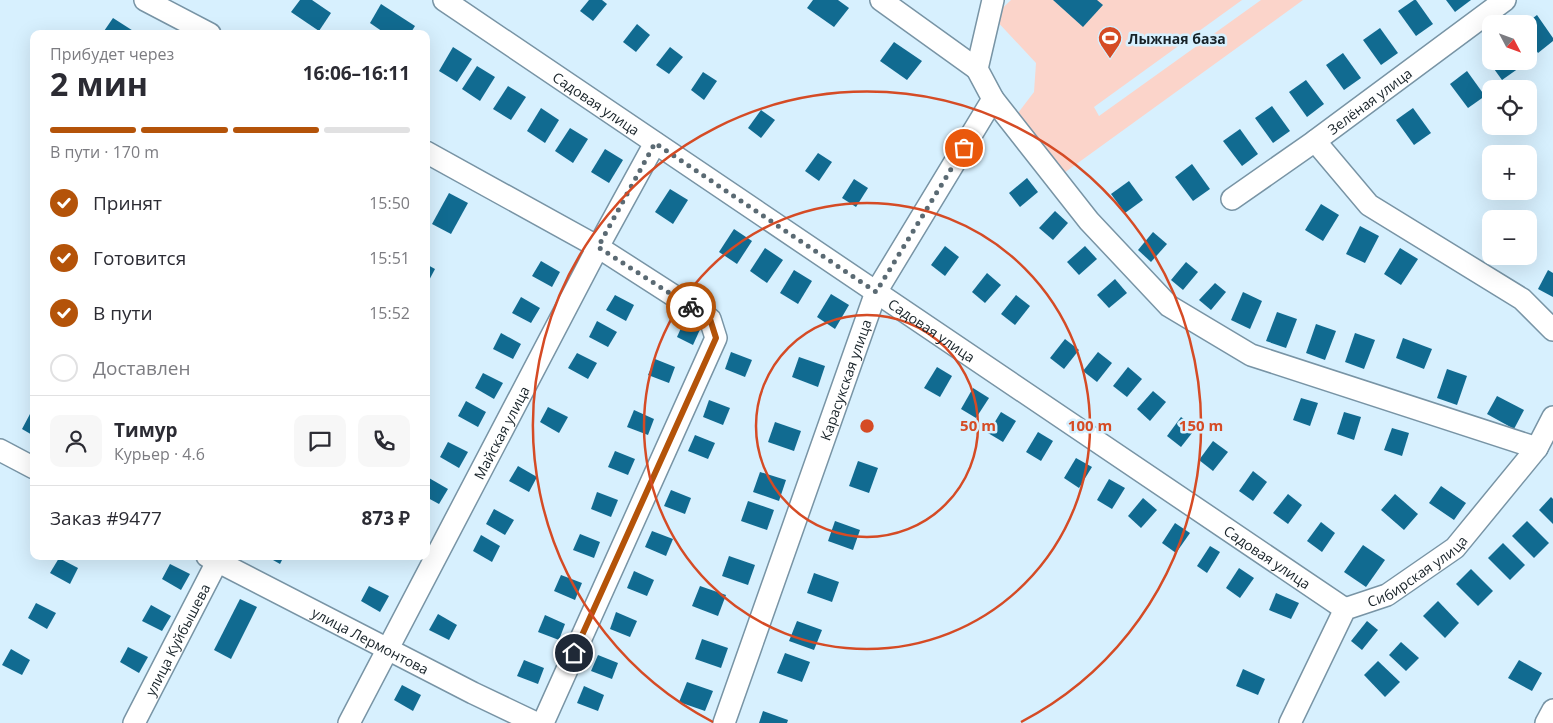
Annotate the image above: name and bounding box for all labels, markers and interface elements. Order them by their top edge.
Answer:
north arrow [1482,15,1538,70]
map controls [1482,15,1537,265]
sports icon: Лыжная база [1097,25,1123,59]
place label: Лыжная база [1128,29,1226,48]
text: Прибудет через [50,43,174,65]
text: 16:06–16:11 [303,60,410,86]
text: 2 мин [50,62,148,105]
street label: Зелёная улица [1323,63,1415,138]
street label: Садовая улица [549,67,644,139]
button: locate [1482,80,1537,135]
pin [943,127,985,169]
icon: bag [950,134,978,162]
text: В пути · 170 m [50,141,159,163]
button: + [1482,145,1537,200]
icon: check [50,189,78,217]
text: Принят [93,190,162,216]
text: 15:50 [369,192,410,214]
button: − [1482,210,1537,265]
icon: check [50,244,78,272]
text: Готовится [93,245,186,271]
text: 15:51 [369,247,410,269]
courier [666,282,716,332]
icon: bike [677,293,705,321]
street label: Садовая улица [885,294,979,366]
icon: check [50,299,78,327]
text: В пути [93,300,153,326]
text: 15:52 [369,302,410,324]
street label: Карасукская улица [815,317,875,443]
text: Доставлен [93,355,191,381]
street label: Майская улица [469,382,533,482]
button: person [50,415,102,467]
button: chat [294,415,346,467]
button: phone [358,415,410,467]
text: 50 m [960,415,996,435]
text: 100 m [1068,415,1112,435]
text: 150 m [1179,415,1223,435]
text: Тимур [114,417,178,443]
centre of rings [858,417,876,435]
text: Курьер · 4.6 [114,443,205,465]
text: Заказ #9477 [50,505,162,531]
text: 873 ₽ [361,505,410,531]
street label: Садовая улица [1220,521,1315,593]
street label: Сибирская улица [1365,531,1471,610]
street label: улица Куйбышева [140,580,214,699]
street label: улица Лермонтова [309,602,432,678]
pin [553,632,595,674]
icon: home [560,639,588,667]

